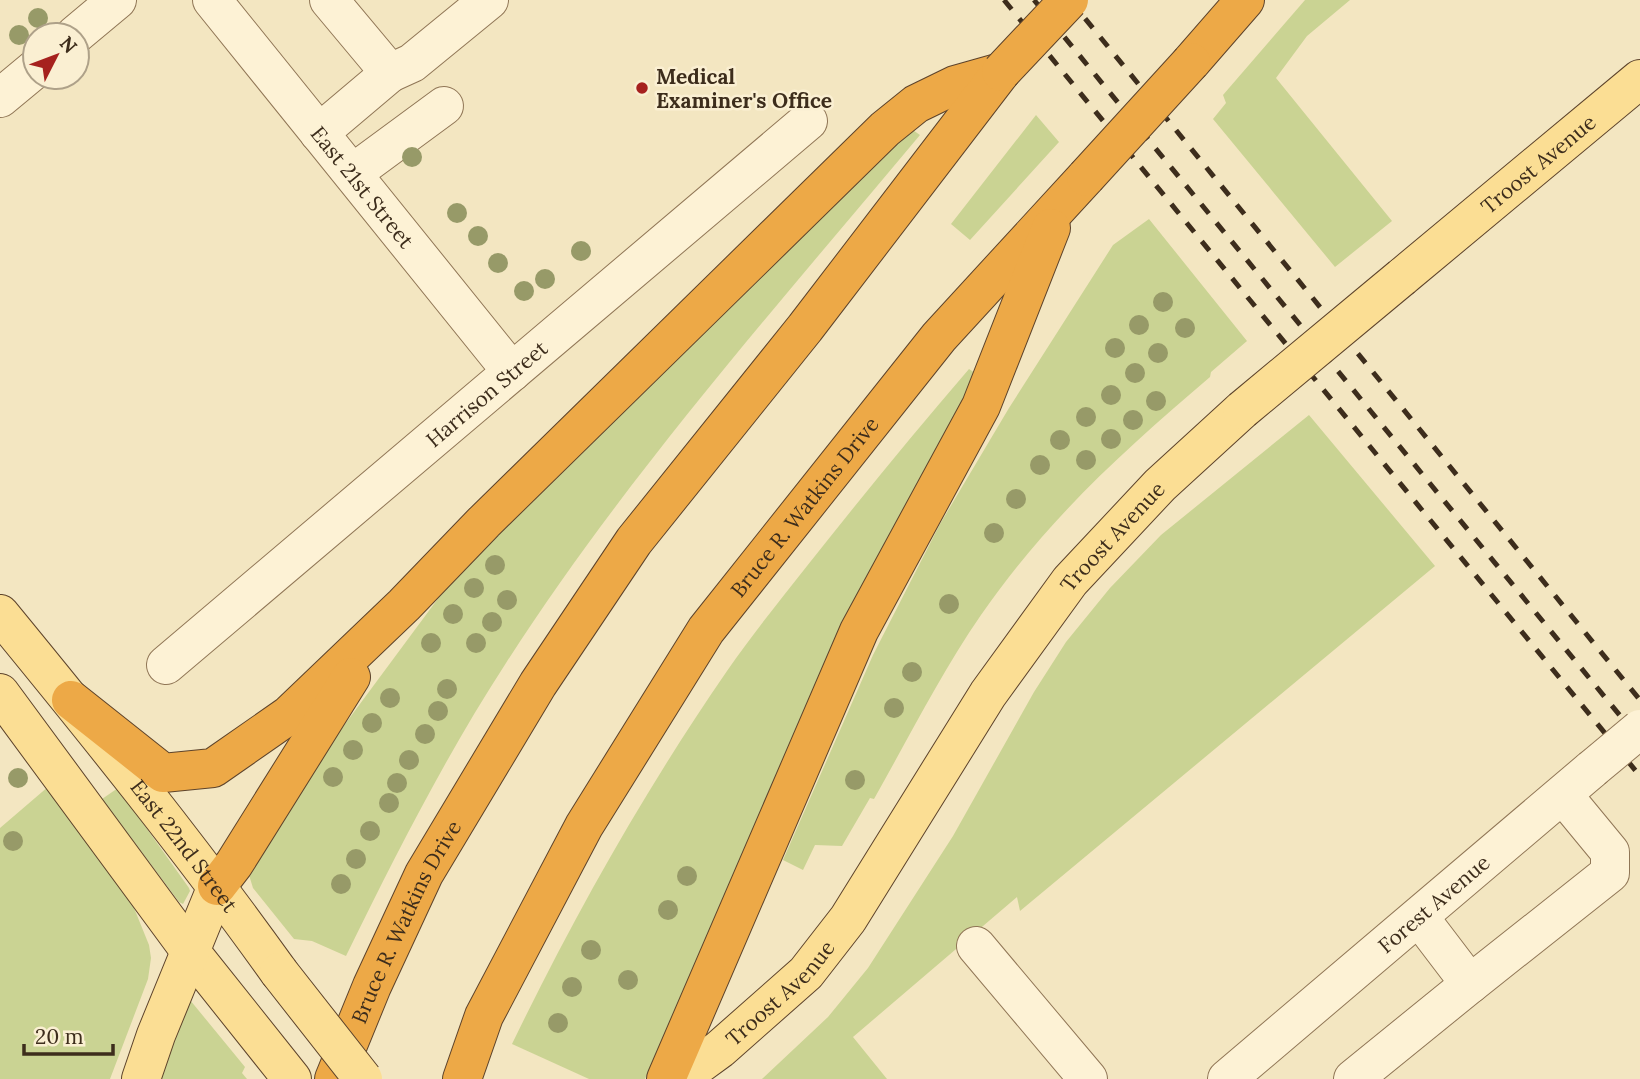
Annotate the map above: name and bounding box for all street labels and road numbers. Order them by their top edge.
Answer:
street label: Troost Avenue [1475,108,1601,219]
street label: East 21st Street [305,120,421,254]
street label: Harrison Street [420,334,553,453]
street label: Bruce R. Watkins Drive [724,411,884,602]
street label: Troost Avenue [1054,475,1170,596]
street label: East 22nd Street [125,774,244,918]
street label: Bruce R. Watkins Drive [345,815,467,1027]
street label: Forest Avenue [1372,848,1495,959]
street label: Troost Avenue [720,935,840,1052]

